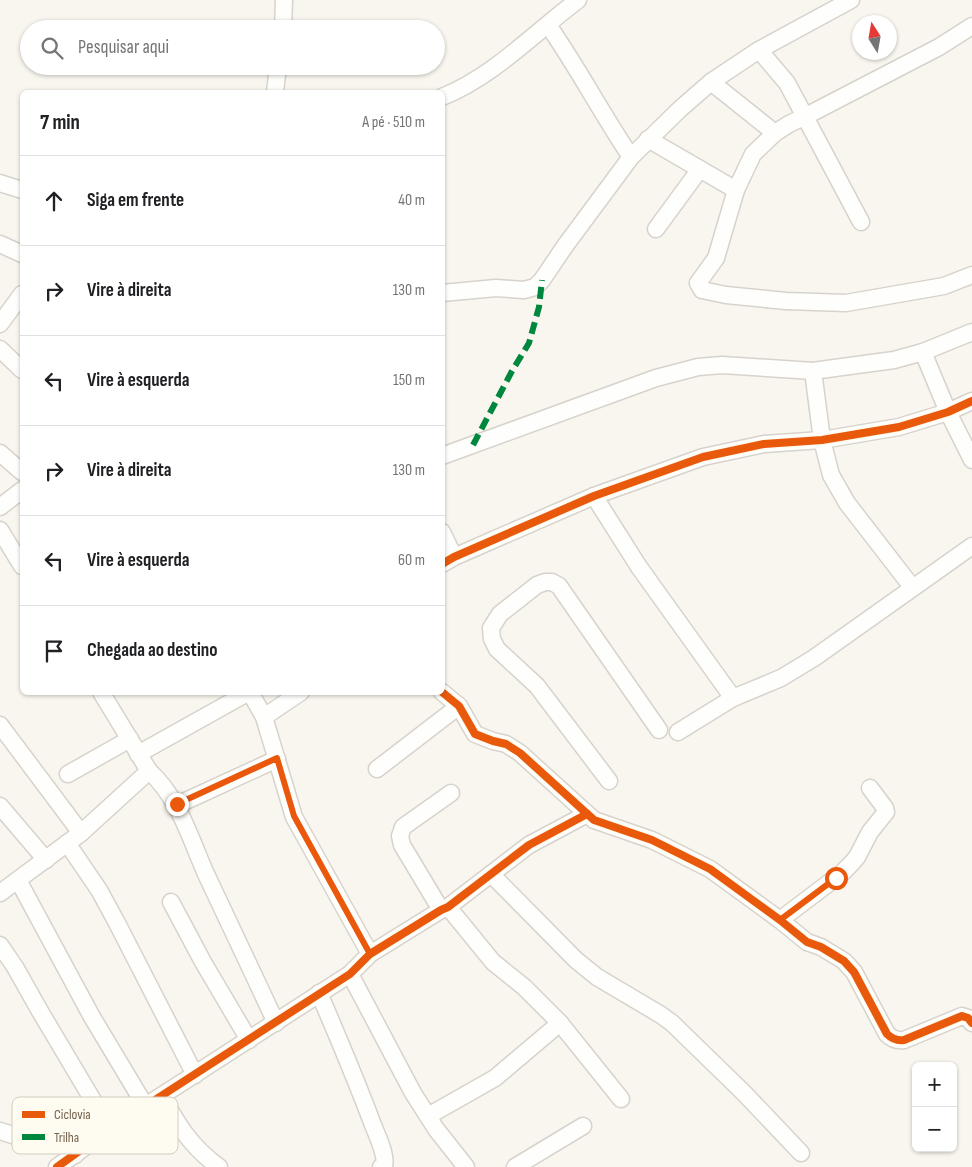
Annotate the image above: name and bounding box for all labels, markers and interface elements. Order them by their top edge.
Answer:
north arrow [852,15,897,60]
search box [20,20,445,75]
icon: search [38,34,66,62]
text: Pesquisar aqui [78,36,169,59]
text: 7 min [40,110,80,135]
text: A pé · 510 m [362,113,425,132]
icon: ahead [40,187,68,215]
text: Siga em frente [87,189,184,212]
text: 40 m [398,191,425,210]
icon: right [40,277,68,305]
text: Vire à direita [87,279,171,302]
text: 130 m [393,281,425,300]
icon: left [40,367,68,395]
text: Vire à esquerda [87,369,189,392]
text: 150 m [393,371,425,390]
icon: right [40,457,68,485]
text: Vire à direita [87,459,171,482]
text: 130 m [393,461,425,480]
icon: left [40,547,68,575]
text: Vire à esquerda [87,549,189,572]
text: 60 m [398,551,425,570]
icon: arrive [40,637,68,665]
text: Chegada ao destino [87,639,217,662]
route end [166,793,189,816]
route start [825,867,848,890]
map controls [912,1062,957,1152]
button: + [912,1062,957,1107]
legend [12,1097,178,1154]
text: Ciclovia [54,1106,91,1123]
button: − [912,1107,957,1152]
text: Trilha [54,1129,79,1146]

